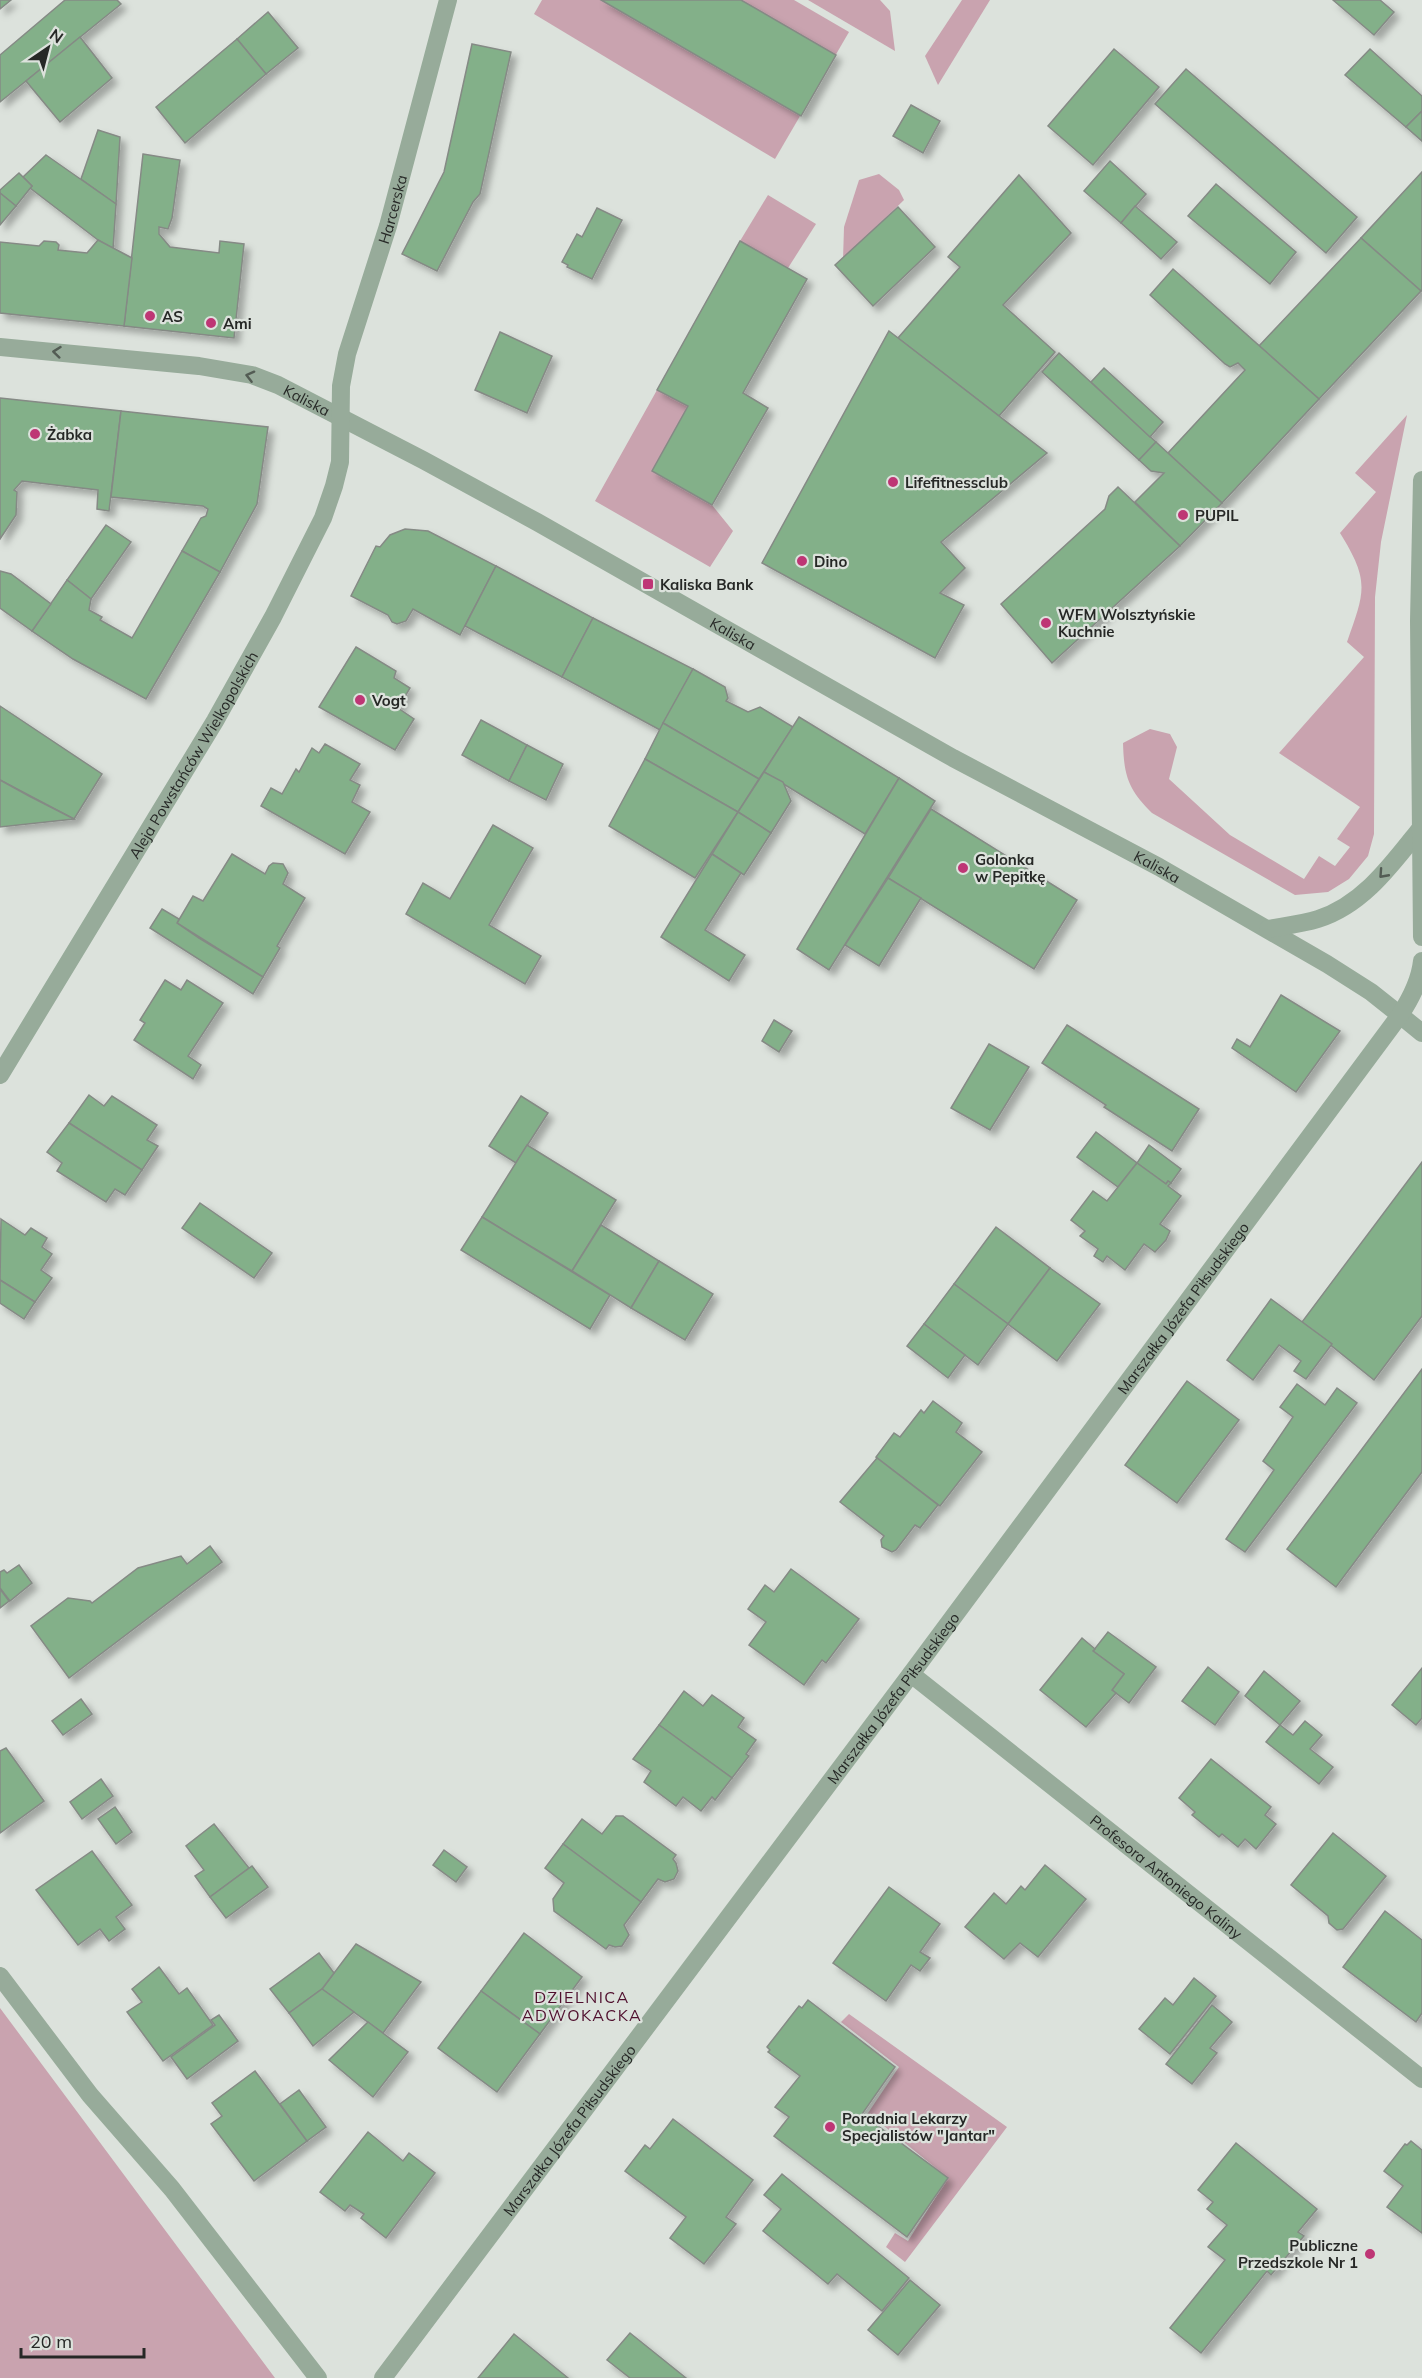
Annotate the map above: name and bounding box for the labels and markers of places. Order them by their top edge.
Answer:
place label: AS [162,307,183,326]
marker: AS [143,309,157,323]
place label: Ami [223,314,252,333]
marker: Ami [204,316,218,330]
place label: Żabka [47,425,92,444]
marker: Żabka [28,427,42,441]
place label: Lifefitnessclub [905,473,1008,492]
marker: Lifefitnessclub [886,475,900,489]
place label: PUPIL [1195,506,1239,525]
marker: PUPIL [1176,508,1190,522]
place label: Dino [814,552,847,571]
marker: Dino [795,554,809,568]
place label: Kaliska Bank [660,575,754,594]
marker: Kaliska Bank [641,577,655,591]
place label: WFM Wolsztyńskie Kuchnie [1058,605,1195,641]
marker: WFM Wolsztyńskie Kuchnie [1039,616,1053,630]
place label: Vogt [371,691,406,710]
marker: Vogt [353,693,367,707]
place label: Golonka w Pepitkę [975,850,1045,886]
marker: Golonka w Pepitkę [956,861,970,875]
place label: Poradnia Lekarzy Specjalistów "Jantar" [842,2109,995,2145]
marker: Poradnia Lekarzy Specjalistów "Jantar" [823,2120,837,2134]
place label: Publiczne Przedszkole Nr 1 [1238,2236,1358,2272]
marker: Publiczne Przedszkole Nr 1 [1363,2247,1377,2261]

